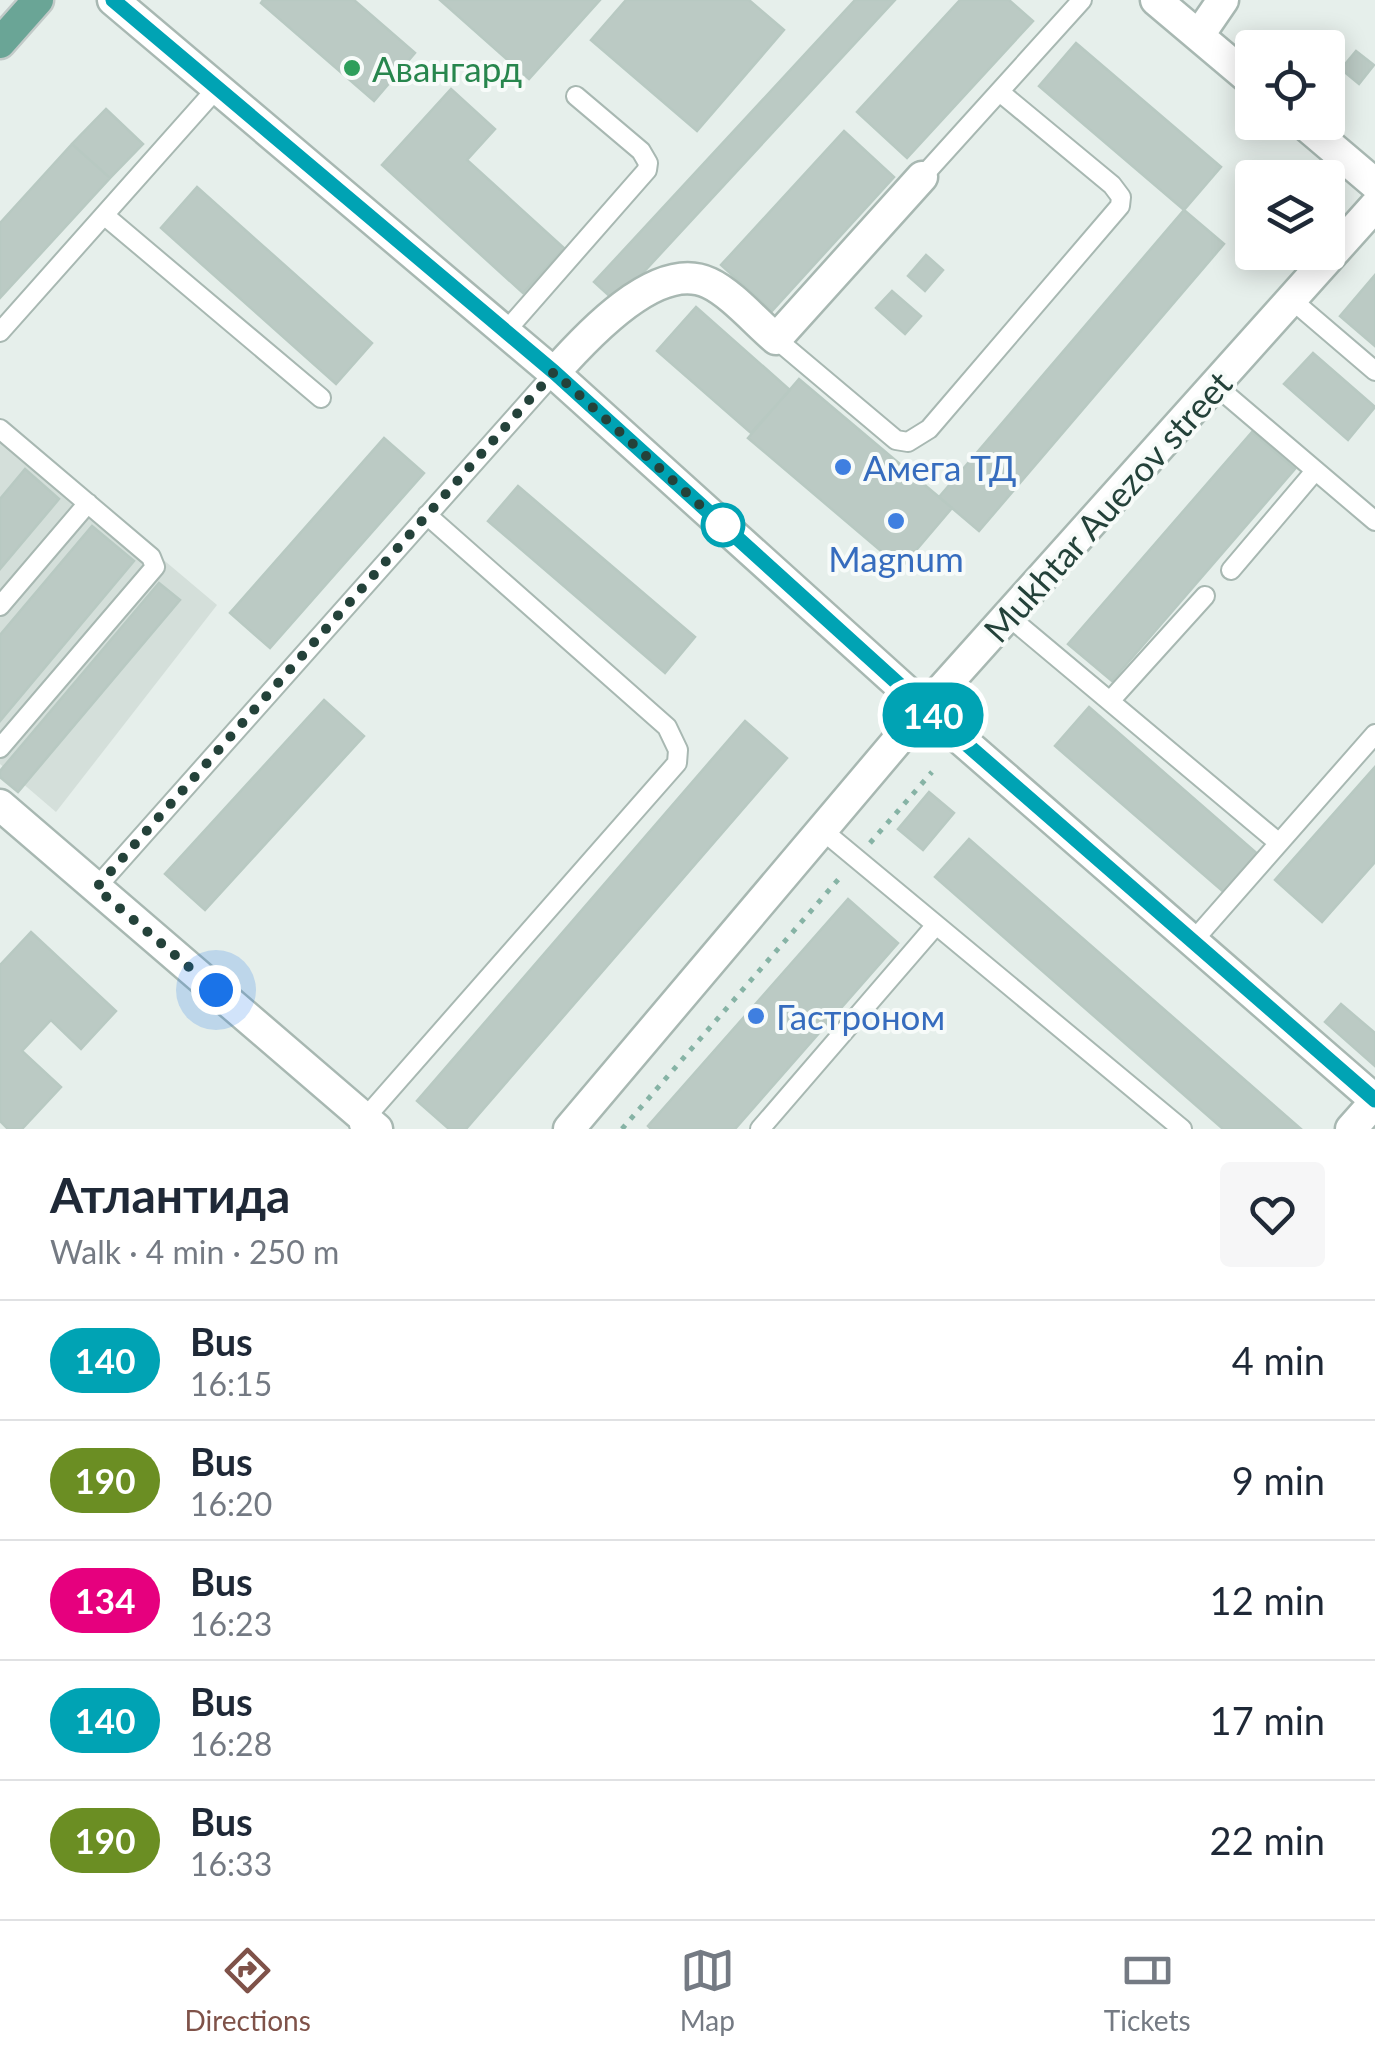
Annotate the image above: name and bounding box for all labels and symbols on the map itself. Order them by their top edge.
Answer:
place label: Авангард [372,47,522,89]
marker: Авангард [341,57,363,79]
street label: Mukhtar Auezov street [974,362,1240,650]
place label: Амега ТД [863,446,1016,488]
marker: Амега ТД [832,456,854,478]
unlabelled marker [702,504,744,546]
marker: Magnum [885,510,907,532]
place label: Magnum [828,537,964,579]
line badge: 140 [876,682,990,748]
your location [191,965,241,1015]
place label: Гастроном [776,995,945,1037]
marker: Гастроном [745,1005,767,1027]

